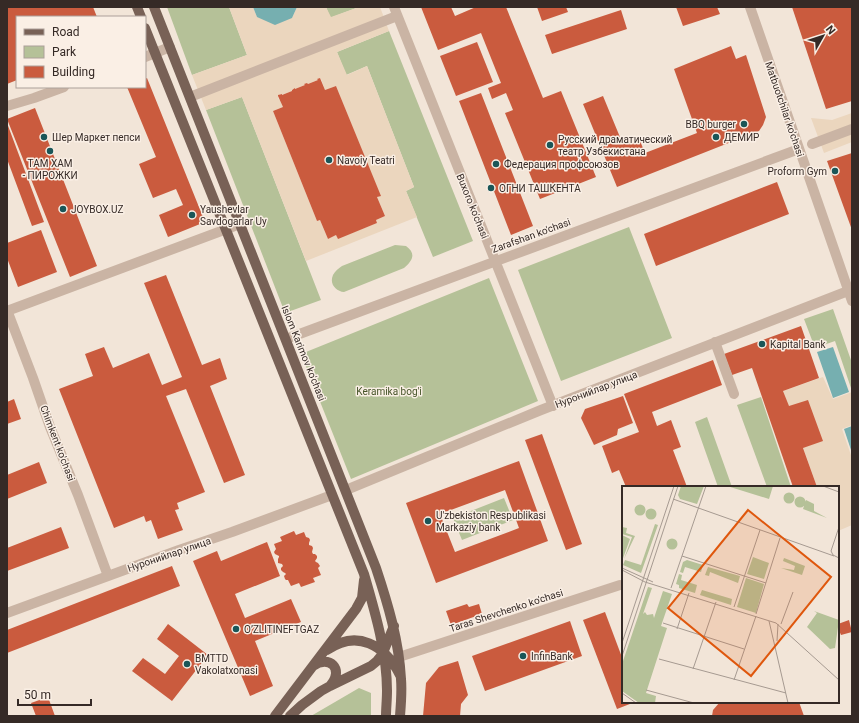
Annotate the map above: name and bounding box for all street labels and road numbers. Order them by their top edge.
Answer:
street label: Matbuotchilar ko'chasi [763,60,806,158]
street label: Buxoro ko'chasi [454,172,491,240]
street label: Zarafshan ko'chasi [490,216,572,255]
street label: Islom Karimov ko'chasi [279,304,328,402]
street label: Нуронийлар улица [553,369,639,410]
street label: Chimkent ko'chasi [38,404,77,483]
street label: Нуронийлар улица [126,535,212,574]
street label: Taras Shevchenko ko'chasi [448,587,564,634]

